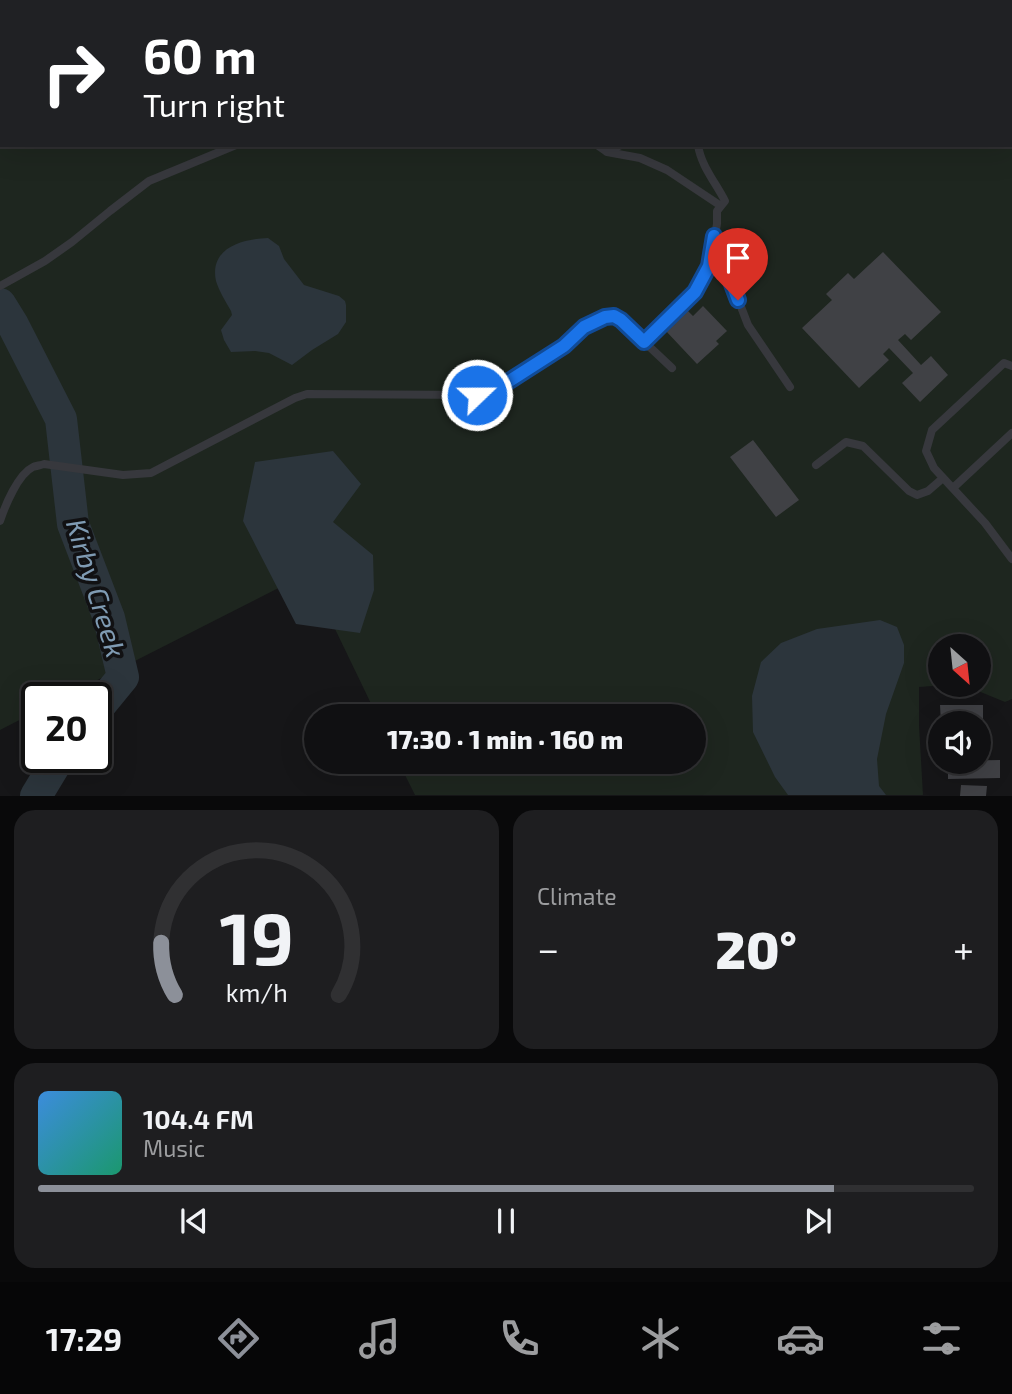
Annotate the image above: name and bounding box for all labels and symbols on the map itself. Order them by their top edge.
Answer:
pin [708,228,768,300]
position arrow [440,358,514,432]
water label: Kirby Creek [60,514,134,661]
north arrow [928,634,990,696]
speed limit sign: 20 [21,682,112,773]

